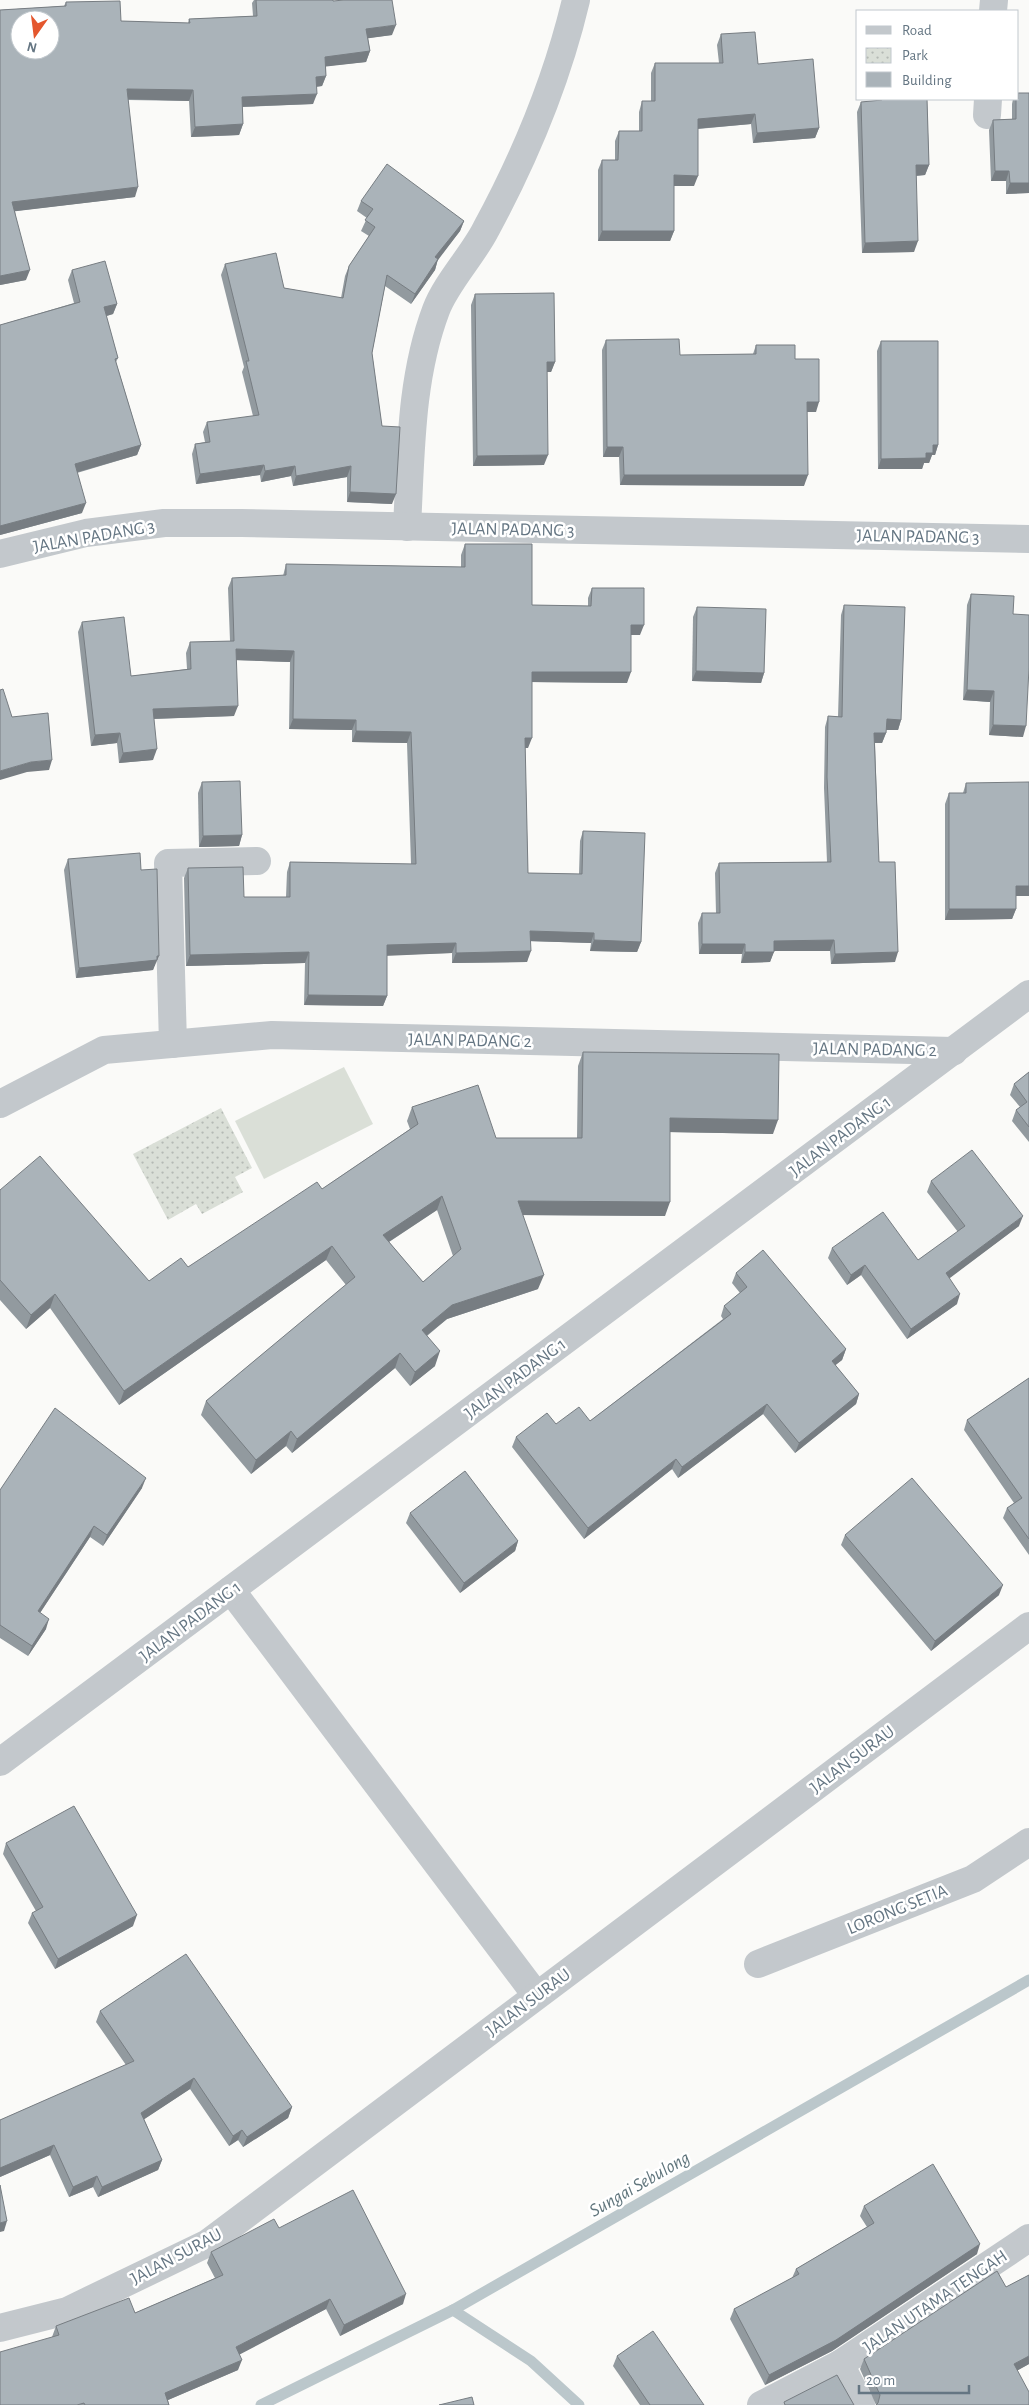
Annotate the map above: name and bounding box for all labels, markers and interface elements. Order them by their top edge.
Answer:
north arrow [10,10,60,60]
legend [856,10,1019,100]
text: Road [902,23,932,38]
text: N [26,39,39,55]
text: Park [902,48,928,63]
text: Building [902,73,952,88]
street label: JALAN PADANG 3 [32,517,156,557]
street label: JALAN PADANG 3 [451,520,575,540]
street label: JALAN PADANG 3 [856,527,980,547]
street label: JALAN PADANG 2 [408,1031,532,1051]
street label: JALAN PADANG 2 [813,1040,937,1060]
street label: JALAN PADANG 1 [787,1093,895,1181]
street label: JALAN PADANG 1 [462,1335,570,1423]
street label: JALAN PADANG 1 [137,1578,245,1666]
street label: JALAN SURAU [807,1722,898,1797]
street label: LORONG SETIA [845,1881,951,1938]
street label: JALAN SURAU [483,1965,574,2040]
water label: Sungai Sebulong [586,2148,693,2221]
street label: JALAN SURAU [128,2225,225,2288]
street label: JALAN UTAMA TENGAH [860,2247,1011,2357]
scale bar [859,2362,969,2394]
text: 20 m [866,2373,895,2388]

